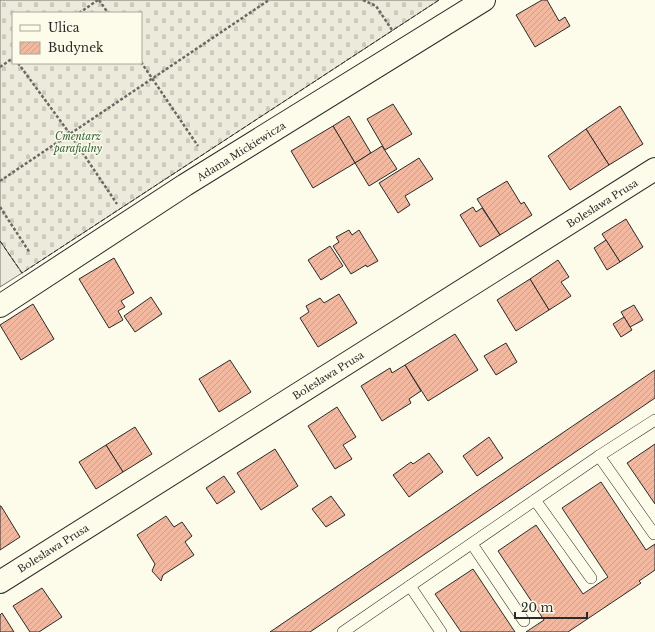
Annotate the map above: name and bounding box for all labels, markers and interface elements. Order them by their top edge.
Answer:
legend [12,12,142,64]
text: Ulica [48,20,80,35]
text: Budynek [48,40,104,55]
street label: Adama Mickiewicza [194,119,288,185]
park label: Cmentarz parafialny [53,130,103,155]
street label: Bolesława Prusa [564,176,641,231]
street label: Bolesława Prusa [290,348,367,403]
street label: Bolesława Prusa [15,521,92,576]
scale bar [515,594,587,620]
text: 20 m [521,600,553,615]

